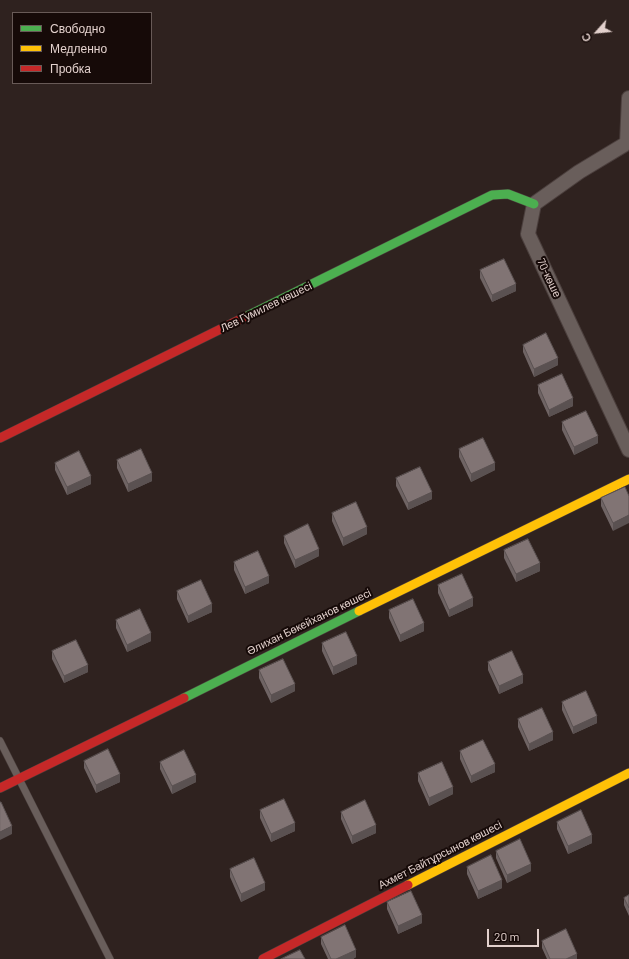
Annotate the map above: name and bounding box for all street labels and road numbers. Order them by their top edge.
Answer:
street label: 70-көше [534,256,564,300]
street label: Лев Гумилев көшесі [218,279,314,335]
street label: Әлихан Бөкейханов көшесі [245,586,373,658]
street label: Ахмет Байтұрсынов көшесі [376,818,504,892]

